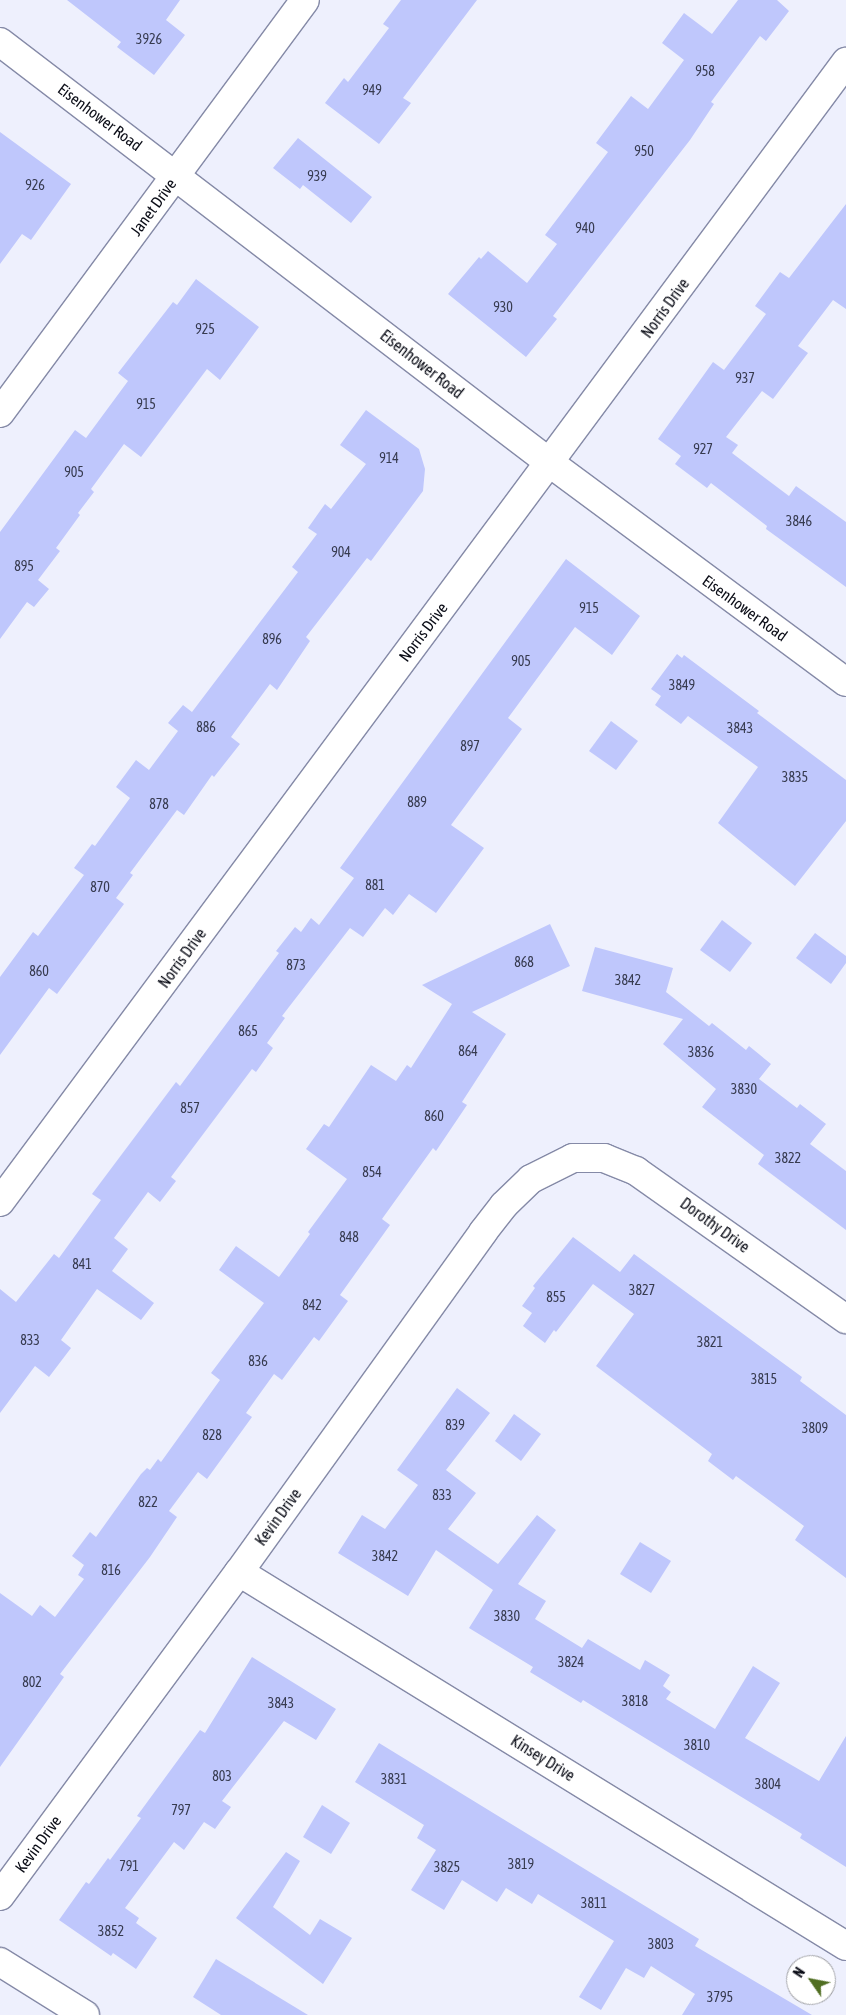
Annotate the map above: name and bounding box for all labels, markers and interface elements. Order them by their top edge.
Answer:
house number: 3926 [136,31,162,47]
house number: 958 [695,63,715,79]
street label: Eisenhower Road [54,79,146,155]
house number: 949 [362,82,382,98]
house number: 950 [634,143,654,159]
house number: 939 [307,168,327,184]
street label: Janet Drive [126,175,180,239]
house number: 926 [25,177,45,193]
house number: 940 [575,220,595,236]
street label: Norris Drive [637,274,693,342]
house number: 930 [493,299,513,315]
house number: 925 [195,321,215,337]
street label: Eisenhower Road [377,326,467,402]
house number: 937 [735,370,755,386]
house number: 915 [136,396,156,412]
house number: 927 [693,441,713,457]
house number: 914 [379,450,399,466]
house number: 905 [64,464,84,480]
house number: 3846 [786,513,812,529]
house number: 904 [331,544,351,560]
house number: 895 [14,558,34,574]
street label: Eisenhower Road [699,571,791,645]
street label: Norris Drive [395,599,451,665]
house number: 915 [579,600,599,616]
house number: 896 [262,631,282,647]
house number: 905 [511,653,531,669]
house number: 3849 [669,677,695,693]
house number: 886 [196,719,216,735]
house number: 3843 [727,720,753,736]
house number: 897 [460,738,480,754]
house number: 3835 [782,769,808,785]
house number: 889 [407,794,427,810]
house number: 878 [149,796,169,812]
house number: 881 [365,877,385,893]
house number: 870 [90,879,110,895]
street label: Norris Drive [154,924,210,992]
house number: 868 [514,954,534,970]
house number: 873 [286,957,306,973]
house number: 860 [29,963,49,979]
house number: 3842 [615,972,641,988]
house number: 865 [238,1023,258,1039]
house number: 864 [458,1043,478,1059]
house number: 3836 [688,1044,714,1060]
house number: 3830 [731,1081,757,1097]
house number: 857 [180,1100,200,1116]
house number: 860 [424,1108,444,1124]
house number: 3822 [775,1150,801,1166]
house number: 854 [362,1164,382,1180]
street label: Dorothy Drive [677,1193,753,1257]
house number: 848 [339,1229,359,1245]
house number: 841 [72,1256,92,1272]
house number: 3827 [629,1282,655,1298]
house number: 855 [546,1289,566,1305]
house number: 842 [302,1297,322,1313]
house number: 833 [20,1332,40,1348]
house number: 3821 [697,1334,723,1350]
house number: 836 [248,1353,268,1369]
house number: 3815 [751,1371,777,1387]
house number: 839 [445,1417,465,1433]
house number: 3809 [802,1420,828,1436]
house number: 828 [202,1427,222,1443]
street label: Kevin Drive [251,1485,305,1549]
house number: 833 [432,1487,452,1503]
house number: 822 [138,1494,158,1510]
house number: 3842 [372,1548,398,1564]
house number: 816 [101,1562,121,1578]
house number: 3830 [494,1608,520,1624]
house number: 3824 [558,1654,584,1670]
house number: 802 [22,1674,42,1690]
house number: 3818 [622,1693,648,1709]
house number: 3843 [268,1695,294,1711]
street label: Kinsey Drive [507,1731,579,1785]
house number: 3810 [684,1737,710,1753]
house number: 803 [212,1768,232,1784]
house number: 3831 [381,1771,407,1787]
house number: 3804 [755,1776,781,1792]
house number: 797 [171,1802,191,1818]
street label: Kevin Drive [11,1812,65,1876]
house number: 3819 [508,1856,534,1872]
house number: 791 [119,1858,139,1874]
house number: 3825 [434,1859,460,1875]
house number: 3811 [581,1895,607,1911]
house number: 3852 [98,1923,124,1939]
house number: 3803 [648,1936,674,1952]
north arrow [786,1955,836,2005]
text: N [790,1965,808,1980]
house number: 3795 [707,1989,733,2005]

